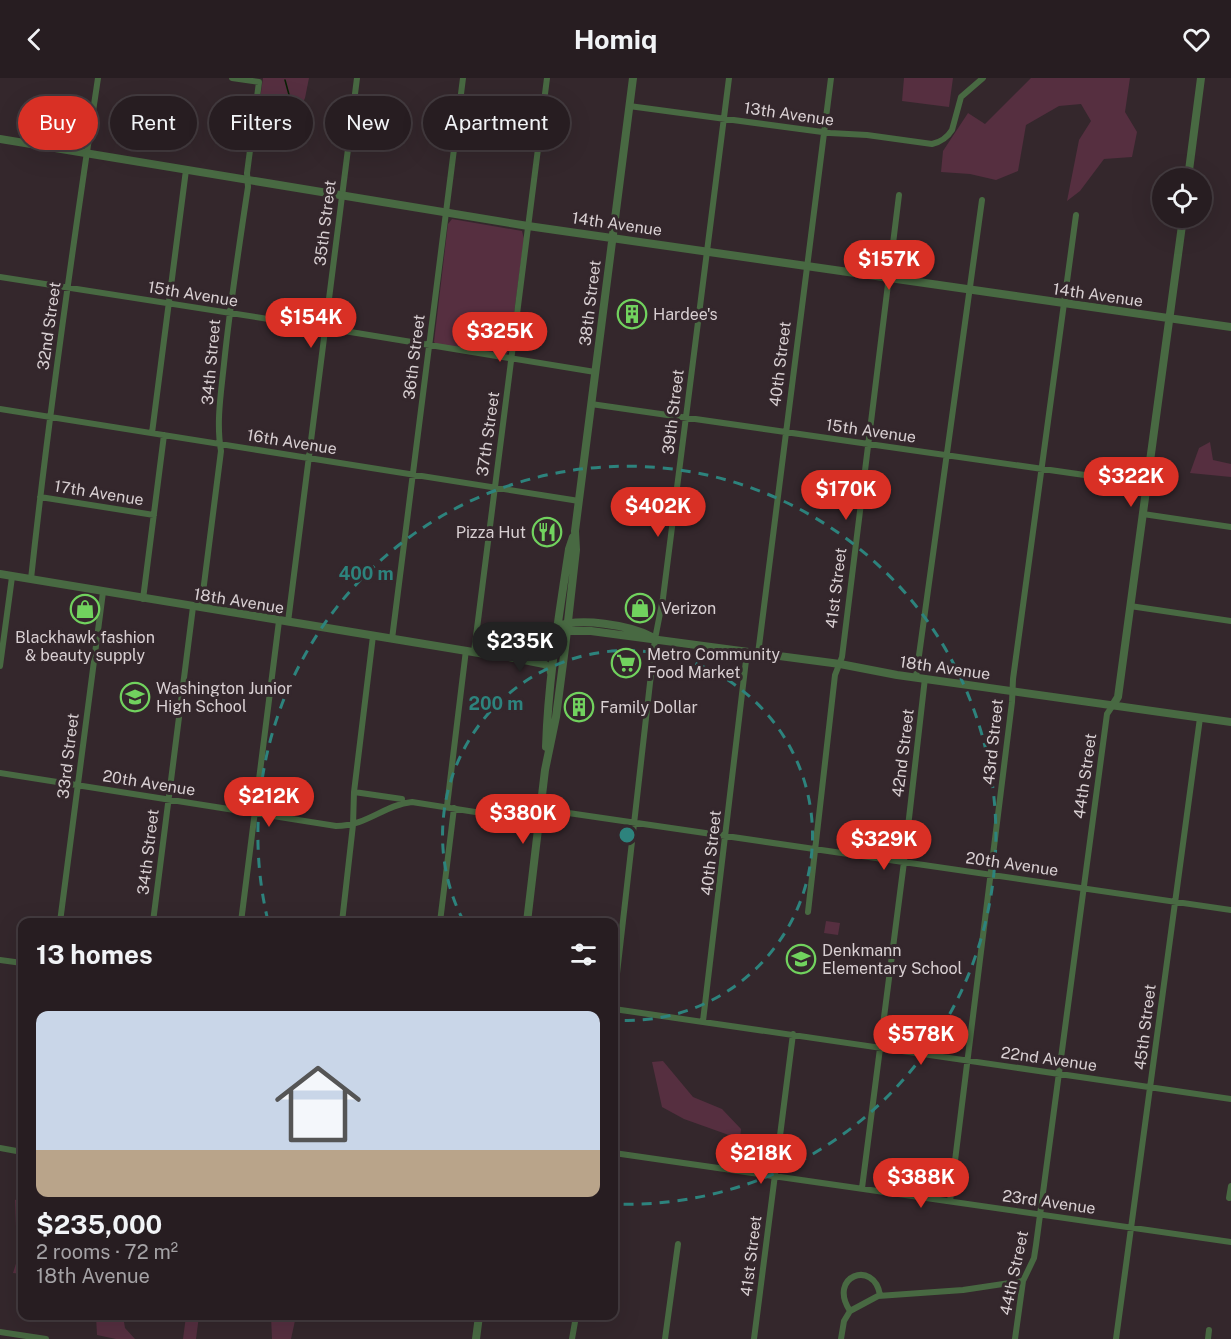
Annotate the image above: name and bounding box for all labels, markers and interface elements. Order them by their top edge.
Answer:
icon: back [18,23,51,56]
text: Homiq [574,23,657,55]
icon: heart [1180,23,1213,56]
chip: Buy [18,96,98,150]
chip: Rent [110,96,197,150]
chip: Filters [209,96,313,150]
chip: New [325,96,411,150]
chip: Apartment [423,96,570,150]
street label: 13th Avenue [743,98,835,130]
map controls [1152,168,1212,228]
button: locate [1152,168,1212,228]
street label: 35th Street [310,179,340,267]
street label: 14th Avenue [571,208,663,240]
pin: $157K [847,240,931,291]
text: $157K [858,247,920,271]
street label: 38th Street [575,259,605,347]
street label: 15th Avenue [147,277,239,311]
street label: 14th Avenue [1052,279,1144,311]
street label: 32nd Street [33,281,65,371]
pin: $154K [269,298,353,349]
building icon: Hardee's [616,298,648,330]
text: $154K [279,305,343,329]
place label: Hardee's [653,305,718,324]
pin: $325K [458,312,542,363]
street label: 36th Street [399,313,429,401]
street label: 34th Street [198,318,224,406]
text: $325K [466,319,534,343]
street label: 40th Street [765,320,795,408]
street label: 39th Street [658,368,688,456]
street label: 37th Street [473,390,503,478]
street label: 15th Avenue [825,415,917,447]
street label: 16th Avenue [246,426,338,458]
pin: $322K [1089,457,1173,508]
text: $322K [1098,464,1164,488]
pin: $170K [804,470,888,521]
street label: 17th Avenue [53,477,145,509]
text: $170K [815,477,877,501]
pin: $402K [616,487,700,538]
text: $402K [625,494,691,518]
restaurant icon: Pizza Hut [531,516,563,548]
place label: Pizza Hut [456,523,526,542]
street label: 41st Street [822,546,850,630]
text: 400 m [338,563,394,584]
street label: 18th Avenue [192,584,286,618]
shop icon: Verizon [624,592,656,624]
shop icon: Blackhawk fashion & beauty supply [69,593,101,625]
place label: Verizon [661,599,716,618]
pin: $235K [478,622,562,673]
place label: Blackhawk fashion & beauty supply [15,628,155,665]
text: $235K [486,629,554,653]
place label: Metro Community Food Market [647,645,780,682]
supermarket icon: Metro Community Food Market [610,647,642,679]
street label: 18th Avenue [899,652,991,684]
place label: Washington Junior High School [156,679,292,716]
school or university icon: Washington Junior High School [119,681,151,713]
building icon: Family Dollar [563,691,595,723]
text: 200 m [469,693,523,714]
place label: Family Dollar [600,698,698,717]
street label: 43rd Street [979,698,1007,786]
street label: 42nd Street [888,708,918,798]
street label: 33rd Street [53,712,83,800]
street label: 44th Street [1070,732,1100,820]
street label: 20th Avenue [101,766,197,800]
pin: $212K [227,777,311,828]
text: $212K [238,784,300,808]
pin: $380K [481,794,565,845]
text: $380K [489,801,557,825]
street label: 34th Street [133,808,163,896]
street label: 40th Street [697,809,725,897]
pin: $329K [842,820,926,871]
centre of rings [617,825,637,845]
text: $329K [850,827,918,851]
street label: 20th Avenue [964,848,1060,880]
icon: filters [567,938,600,971]
text: 13 homes [36,939,153,970]
place label: Denkmann Elementary School [822,941,963,978]
school or university icon: Denkmann Elementary School [785,943,817,975]
street label: 45th Street [1130,983,1160,1071]
pin: $578K [879,1015,963,1066]
text: $578K [887,1022,955,1046]
street label: 22nd Avenue [1000,1043,1098,1075]
icon: home [264,1050,372,1158]
pin: $218K [719,1134,803,1185]
text: $218K [730,1141,792,1165]
pin: $388K [879,1158,963,1209]
text: $388K [887,1165,955,1189]
street label: 23rd Avenue [1001,1186,1097,1218]
text: $235,000 [36,1209,162,1240]
street label: 41st Street [737,1214,765,1298]
street label: 44th Street [996,1229,1032,1317]
text: 2 rooms · 72 m² [36,1240,178,1264]
text: 18th Avenue [36,1264,150,1288]

